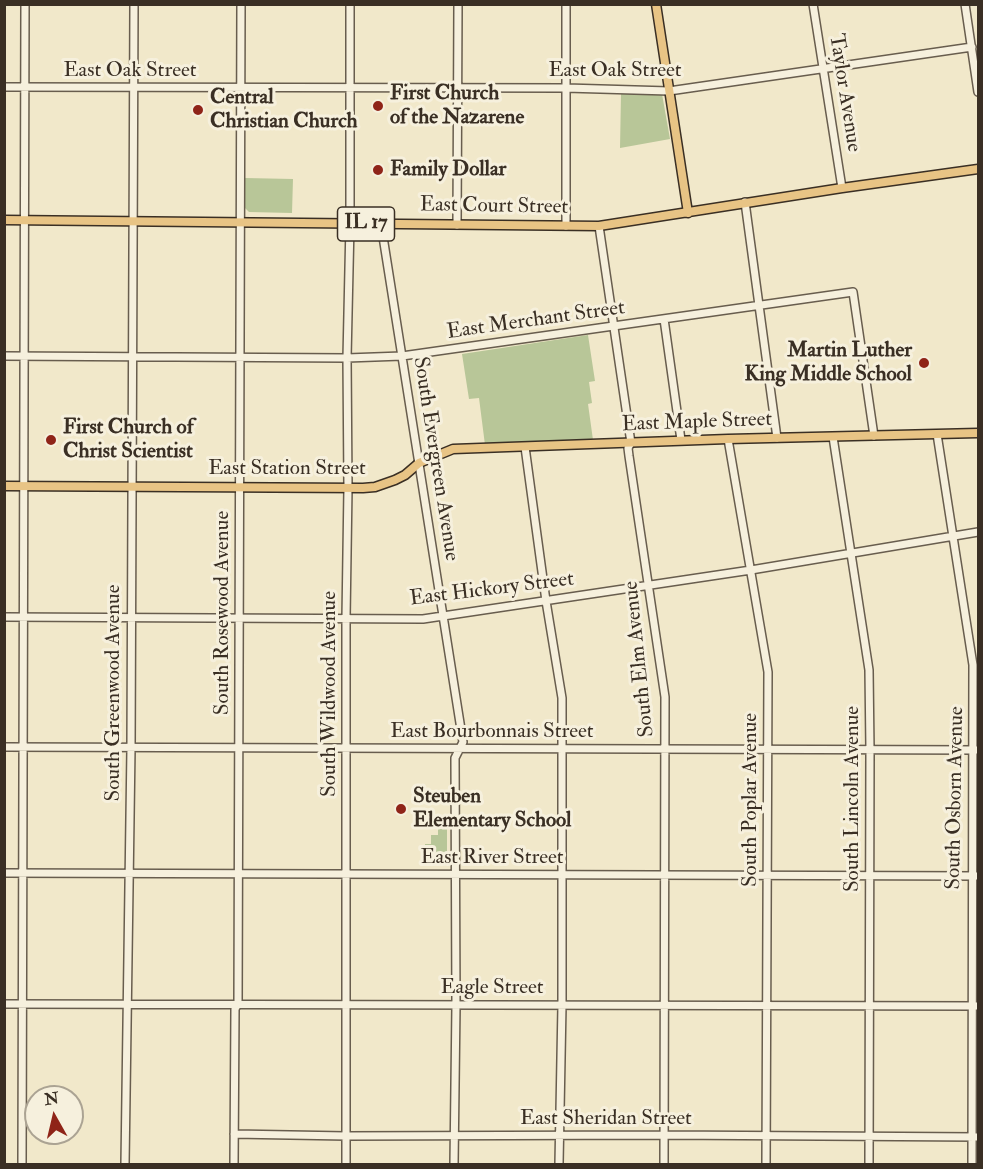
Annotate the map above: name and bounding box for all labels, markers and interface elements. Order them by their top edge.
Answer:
street label: Taylor Avenue [822,32,866,154]
street label: East Oak Street [63,58,197,84]
street label: East Oak Street [548,58,682,84]
place label: First Church of the Nazarene [390,81,524,131]
place label: Central Christian Church [210,85,358,135]
marker: First Church of the Nazarene [371,99,385,113]
marker: Central Christian Church [191,103,205,117]
place label: Family Dollar [390,157,506,183]
marker: Family Dollar [371,163,385,177]
street label: East Court Street [420,193,568,221]
road number: IL 17 [338,207,394,241]
street label: East Merchant Street [445,296,627,346]
place label: Martin Luther King Middle School [745,338,912,388]
street label: South Evergreen Avenue [406,355,464,563]
marker: Martin Luther King Middle School [917,356,931,370]
street label: East Maple Street [621,408,773,438]
place label: First Church of Christ Scientist [63,415,194,465]
marker: First Church of Christ Scientist [44,433,58,447]
street label: East Station Street [208,456,366,482]
street label: South Rosewood Avenue [210,511,236,715]
street label: East Hickory Street [408,567,576,613]
street label: South Elm Avenue [619,580,661,738]
street label: South Greenwood Avenue [101,585,127,801]
street label: South Wildwood Avenue [317,591,343,797]
street label: South Lincoln Avenue [840,706,866,892]
street label: South Osborn Avenue [942,706,970,890]
street label: South Poplar Avenue [738,713,764,887]
street label: East Bourbonnais Street [390,719,594,745]
place label: Steuben Elementary School [413,784,571,834]
marker: Steuben Elementary School [394,802,408,816]
street label: East River Street [420,845,564,871]
street label: Eagle Street [440,975,544,1001]
north arrow [24,1085,84,1145]
text: N [43,1088,60,1110]
street label: East Sheridan Street [520,1106,692,1132]

